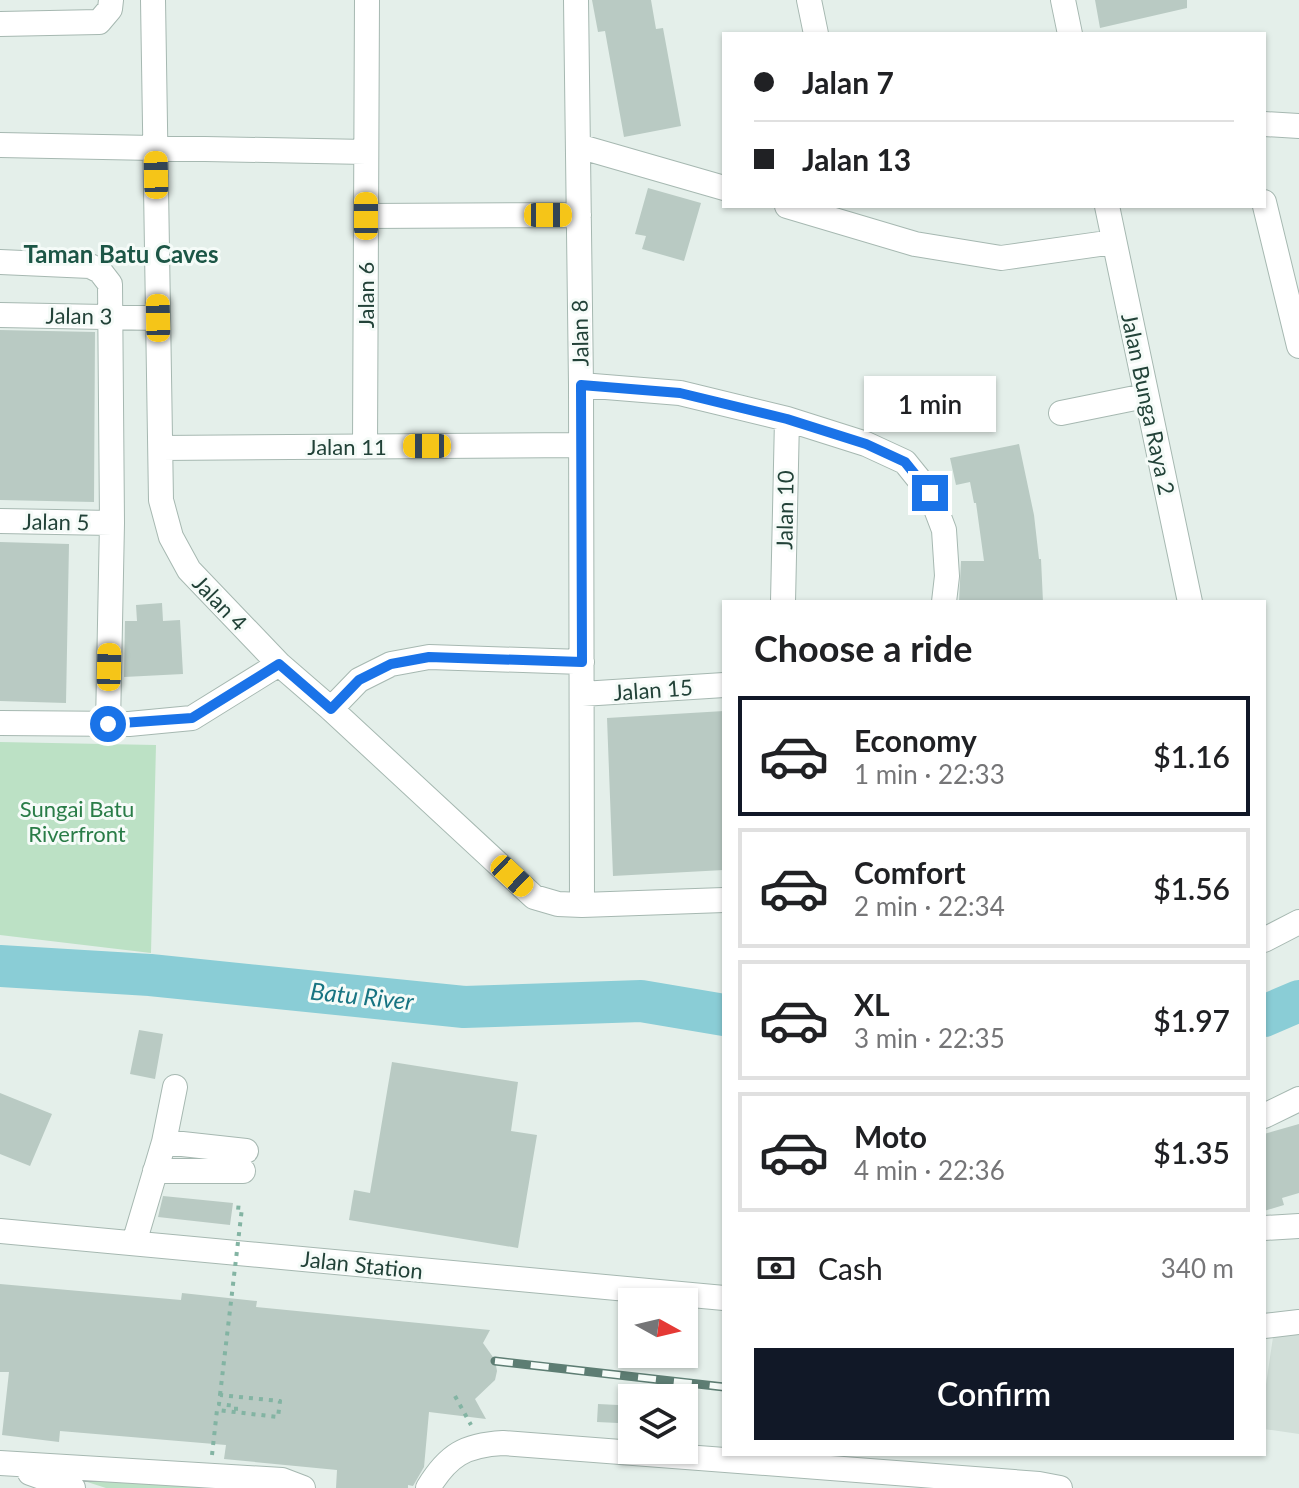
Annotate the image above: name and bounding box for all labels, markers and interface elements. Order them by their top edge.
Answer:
text: Jalan 7 [802,64,894,100]
text: Jalan 13 [802,141,911,177]
car [144,151,168,199]
car [354,192,378,240]
car [524,203,572,227]
district label: Taman Batu Caves [24,239,218,268]
street label: Jalan 6 [352,262,379,328]
car [146,294,170,342]
street label: Jalan 8 [565,299,594,367]
street label: Jalan 3 [45,301,113,330]
street label: Jalan Bunga Raya 2 [1116,311,1181,497]
callout: 1 min [864,377,996,433]
text: 1 min [898,388,962,420]
street label: Jalan 11 [307,433,387,460]
car [403,434,451,458]
street label: Jalan 10 [770,470,799,550]
route end [912,475,948,511]
street label: Jalan 5 [22,507,90,536]
street label: Jalan 4 [188,569,253,636]
text: Choose a ride [754,626,973,670]
car [97,643,121,691]
street label: Jalan 15 [612,673,693,706]
route start [90,706,126,742]
icon: car [758,720,830,792]
text: Economy [854,722,977,758]
text: $1.16 [1153,738,1230,774]
text: 1 min · 22:33 [854,758,1005,790]
park label: Sungai Batu Riverfront [20,795,134,847]
car [486,851,538,901]
icon: car [758,852,830,924]
text: Comfort [854,854,966,890]
text: $1.56 [1153,870,1230,906]
text: 2 min · 22:34 [854,890,1005,922]
water label: Batu River [309,976,416,1015]
icon: car [758,984,830,1056]
text: XL [854,986,890,1022]
text: $1.97 [1153,1002,1230,1038]
text: 3 min · 22:35 [854,1022,1005,1054]
icon: car [758,1116,830,1188]
text: Moto [854,1118,927,1154]
text: $1.35 [1153,1134,1230,1170]
text: 4 min · 22:36 [854,1154,1005,1186]
street label: Jalan Station [300,1245,424,1284]
icon: cash [754,1246,798,1290]
text: Cash [818,1250,883,1286]
text: 340 m [1161,1252,1234,1284]
north arrow [618,1288,698,1368]
map controls [618,1288,698,1464]
button: Confirm [754,1348,1234,1440]
button: layers [618,1384,698,1464]

